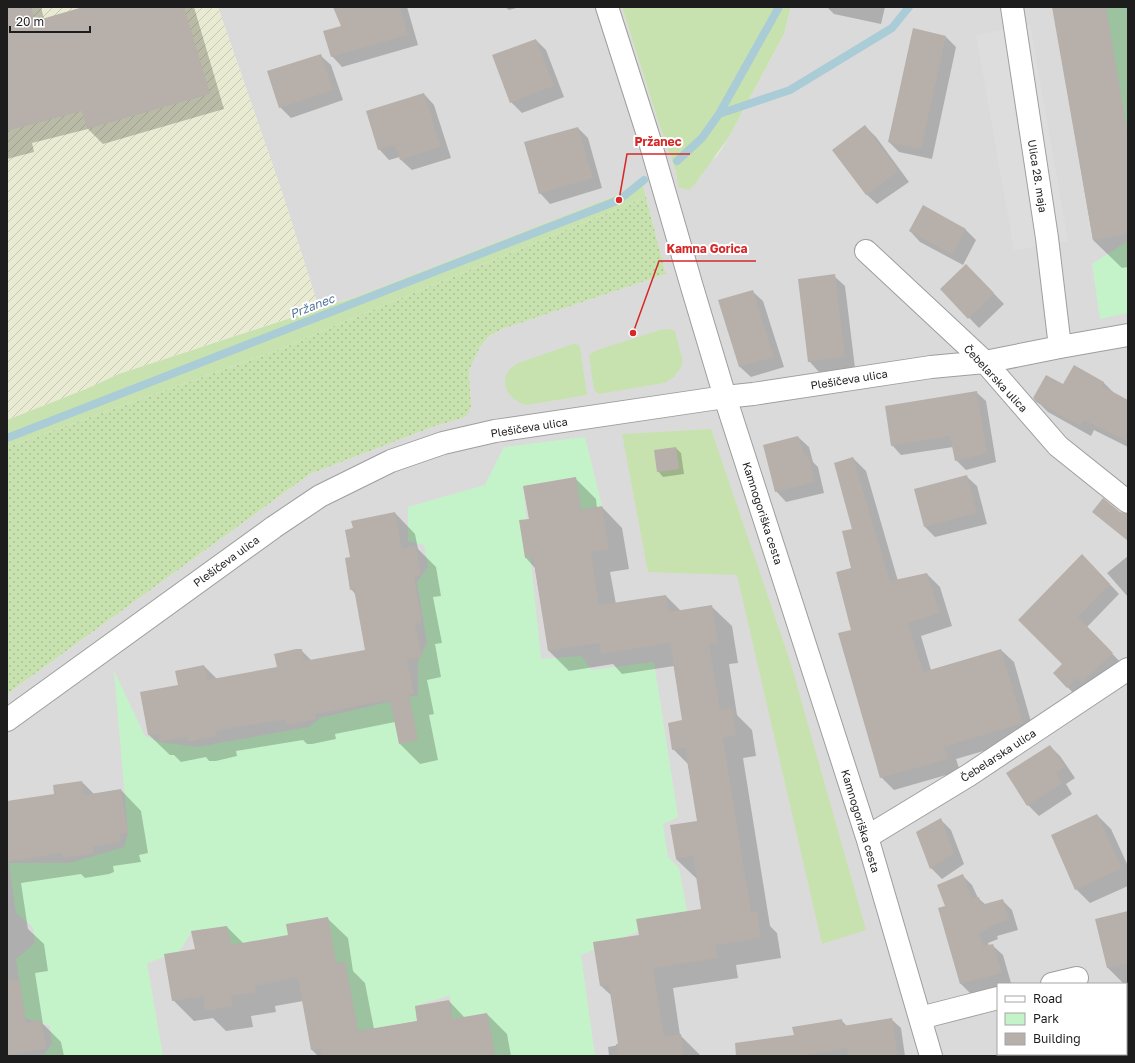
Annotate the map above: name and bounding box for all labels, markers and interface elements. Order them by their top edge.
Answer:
scale bar [10,8,90,34]
text: 20 m [16,14,44,29]
callout: Pržanec [627,130,690,154]
text: Pržanec [634,134,682,149]
street label: Ulica 28. maja [1026,139,1050,213]
callout: Kamna Gorica [659,237,756,261]
text: Kamna Gorica [666,241,748,256]
water label: Pržanec [288,290,338,321]
street label: Čebelarska ulica [961,342,1031,414]
street label: Plešičeva ulica [809,366,889,392]
street label: Plešičeva ulica [489,414,569,440]
street label: Kamnogoriška cesta [740,460,786,566]
street label: Plešičeva ulica [191,533,261,589]
street label: Čebelarska ulica [958,726,1038,784]
street label: Kamnogoriška cesta [839,768,883,874]
legend [997,983,1127,1055]
text: Road [1033,991,1062,1006]
text: Park [1033,1011,1059,1026]
text: Building [1033,1031,1081,1046]

